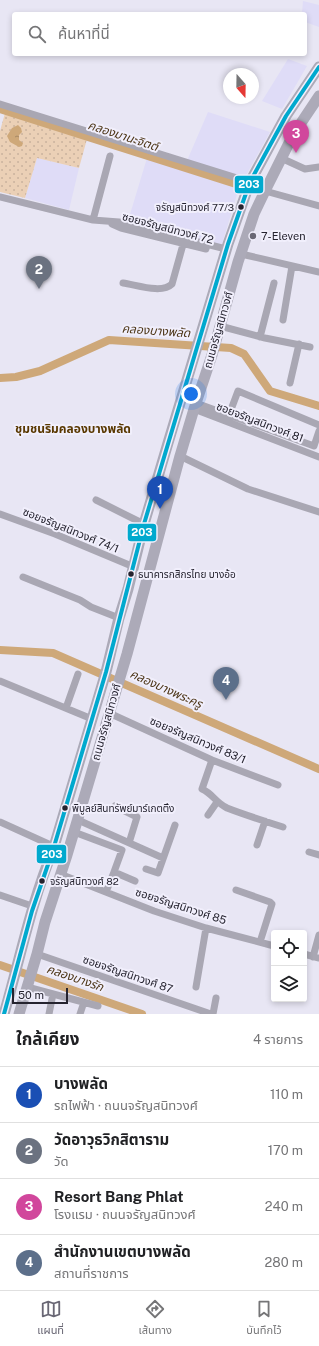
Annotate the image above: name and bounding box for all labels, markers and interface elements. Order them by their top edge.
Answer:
search box [12,12,307,56]
icon: search [26,23,48,45]
text: ค้นหาที่นี่ [58,25,110,42]
north arrow [223,68,259,104]
water label: คลองมานะจิตต์ [86,118,162,155]
pin: 3 [283,120,309,153]
line badge: 203 [234,175,264,194]
text: 203 [238,178,260,190]
place label: จรัญสนิทวงศ์ 77/3 [156,201,234,213]
marker: จรัญสนิทวงศ์ 77/3 [236,202,246,212]
street label: ซอยจรัญสนิทวงศ์ 72 [121,210,215,246]
place label: 7-Eleven [261,230,306,242]
marker: 7-Eleven [248,231,258,241]
pin: 2 [26,256,52,289]
street label: ถนนจรัญสนิทวงศ์ [201,290,235,370]
water label: คลองบางพลัด [121,322,191,340]
your location [181,384,201,404]
street label: ซอยจรัญสนิทวงศ์ 81 [215,400,305,444]
district label: ชุมชนริมคลองบางพลัด [15,422,131,436]
pin: 1 [147,476,173,509]
street label: ซอยจรัญสนิทวงศ์ 74/1 [21,505,121,555]
line badge: 203 [127,523,157,542]
text: 203 [131,526,153,538]
place label: ธนาคารกสิกรไทย บางอ้อ [138,568,236,580]
marker: ธนาคารกสิกรไทย บางอ้อ [126,569,136,579]
water label: คลองบางพระครู [127,667,205,713]
pin: 4 [213,667,239,700]
street label: ถนนจรัญสนิทวงศ์ [89,682,123,762]
street label: ซอยจรัญสนิทวงศ์ 83/1 [148,714,248,766]
place label: พิบูลย์สินทรัพย์มาร์เกตติ้ง [72,802,174,815]
marker: พิบูลย์สินทรัพย์มาร์เกตติ้ง [60,803,70,813]
line badge: 203 [36,844,67,864]
text: 203 [41,848,63,860]
place label: จรัญสนิทวงศ์ 82 [50,875,119,887]
marker: จรัญสนิทวงศ์ 82 [37,876,47,886]
street label: ซอยจรัญสนิทวงศ์ 85 [134,886,228,926]
map controls [271,930,307,1002]
button: locate [271,930,307,966]
street label: ซอยจรัญสนิทวงศ์ 87 [81,953,175,995]
water label: คลองบางรัก [45,962,106,995]
button: layers [271,966,307,1002]
scale bar [12,986,68,1005]
text: 50 m [18,989,44,1001]
text: ใกล้เคียง [16,1029,79,1049]
text: 4 รายการ [253,1032,303,1047]
text: บางพลัด [54,1075,108,1092]
text: 1 [26,1087,32,1102]
text: 110 m [270,1087,303,1102]
text: รถไฟฟ้า · ถนนจรัญสนิทวงศ์ [54,1098,198,1113]
text: วัดอาวุธวิกสิตาราม [54,1131,169,1148]
text: 2 [25,1143,33,1158]
text: 170 m [268,1143,303,1158]
text: วัด [54,1154,68,1169]
text: Resort Bang Phlat [54,1188,184,1205]
text: 3 [25,1199,33,1214]
text: 240 m [265,1199,303,1214]
text: โรงแรม · ถนนจรัญสนิทวงศ์ [54,1207,196,1222]
text: สำนักงานเขตบางพลัด [54,1243,191,1260]
text: 4 [25,1255,33,1270]
text: 280 m [265,1255,303,1270]
text: สถานที่ราชการ [54,1266,129,1281]
tab: แผนที่ [37,1298,64,1339]
tab: เส้นทาง [139,1298,172,1339]
tab: บันทึกไว้ [246,1298,282,1339]

